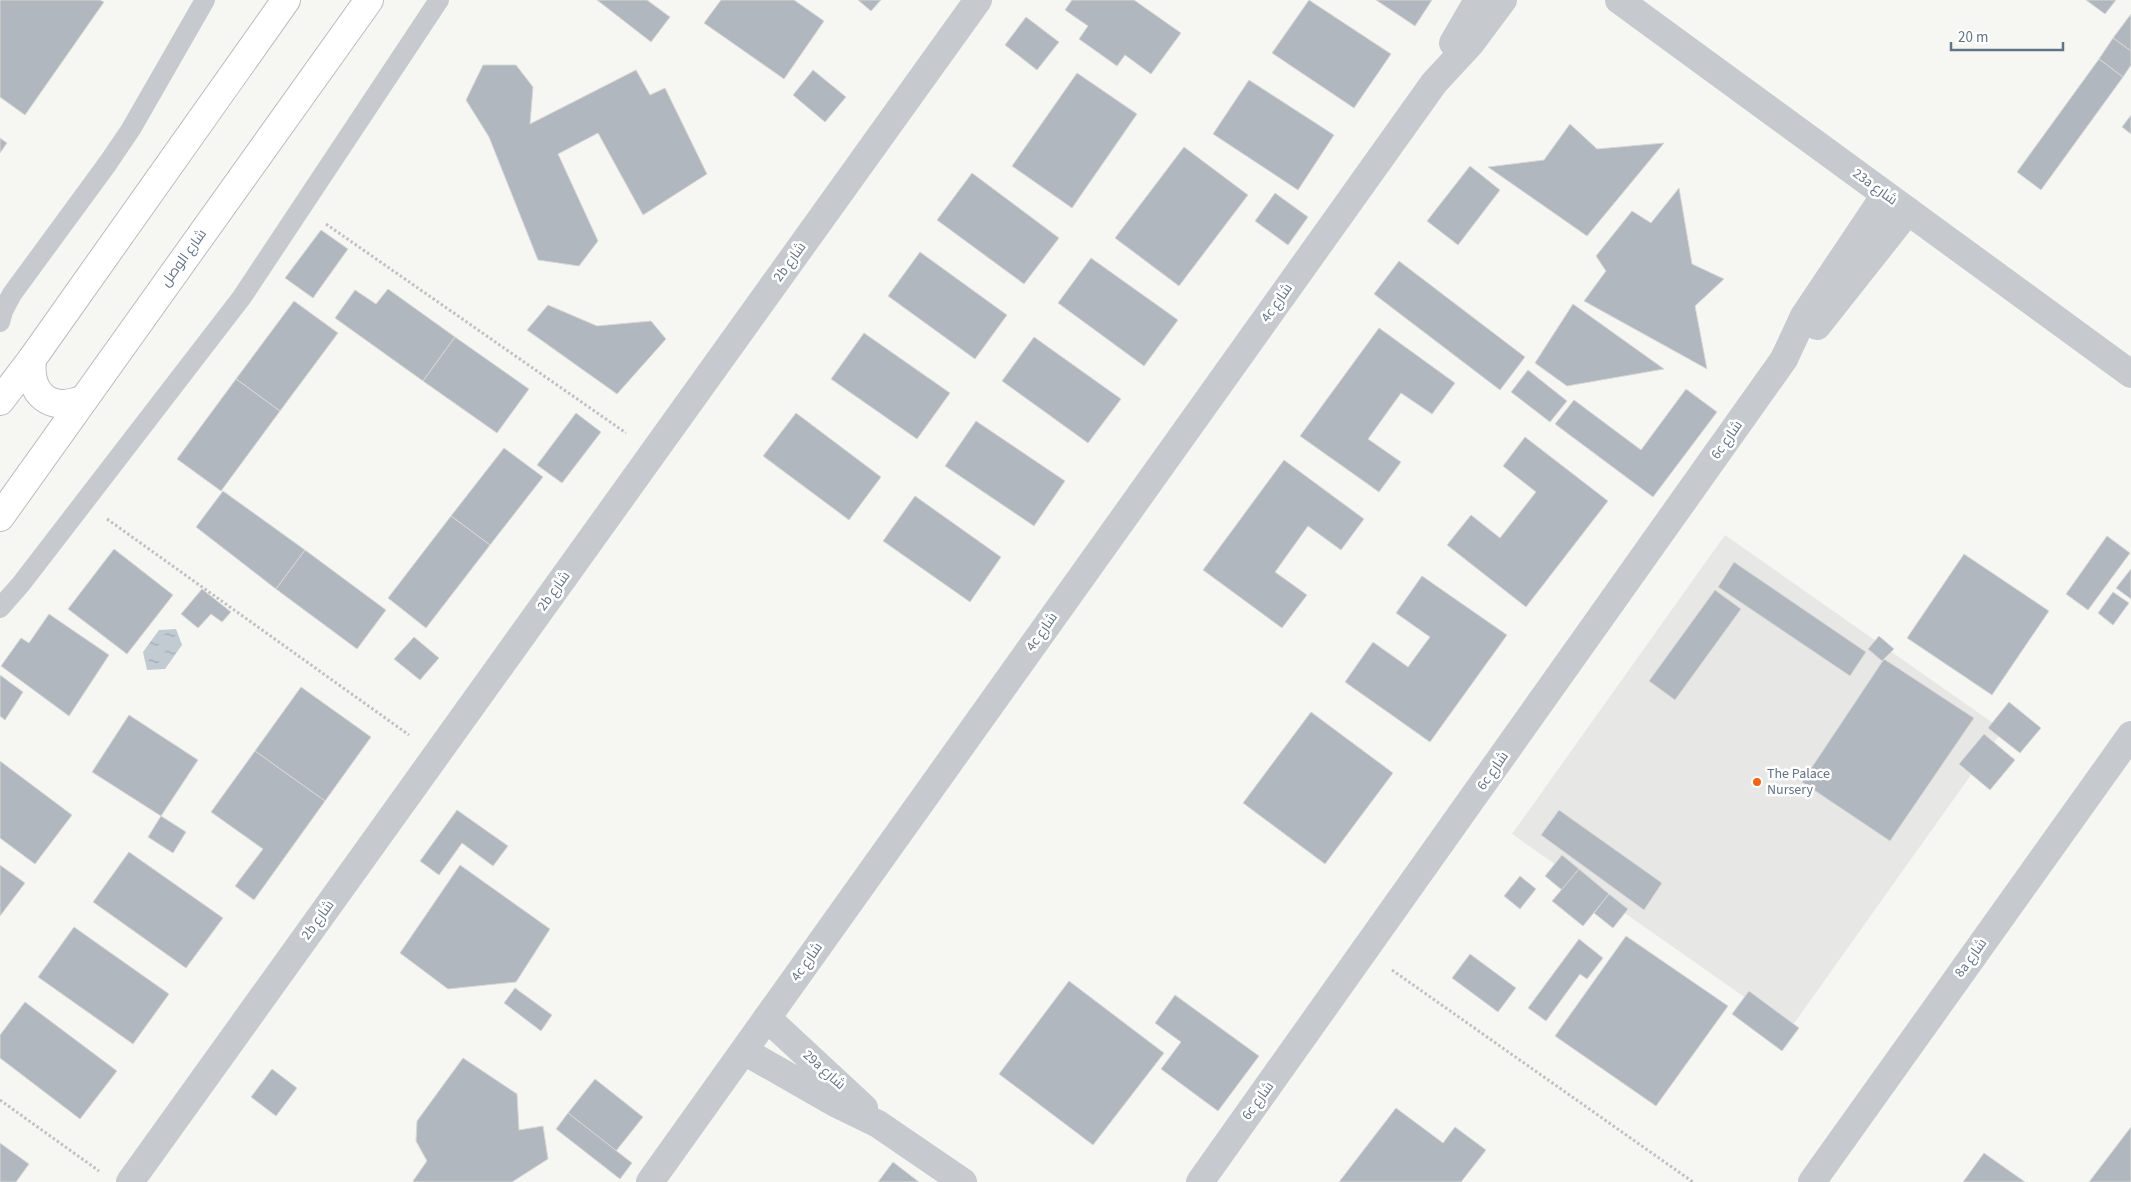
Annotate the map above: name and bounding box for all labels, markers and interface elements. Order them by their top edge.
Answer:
scale bar [1951,20,2064,52]
text: 20 m [1958,27,1988,48]
street label: 23a شارع [1849,164,1901,210]
street label: شارع الوصل [156,225,212,291]
street label: 2b شارع [769,238,811,286]
street label: 4c شارع [1256,280,1298,326]
street label: 6c شارع [1706,417,1748,463]
street label: 2b شارع [533,567,575,615]
street label: 4c شارع [1021,609,1063,655]
street label: 6c شارع [1472,748,1514,794]
place label: The Palace Nursery [1767,764,1830,800]
marker: The Palace Nursery [1751,776,1763,788]
street label: 2b شارع [297,896,339,944]
street label: 8a شارع [1950,934,1992,982]
street label: 4c شارع [786,939,828,985]
street label: 29a شارع [798,1046,850,1094]
street label: 6c شارع [1237,1078,1279,1124]

